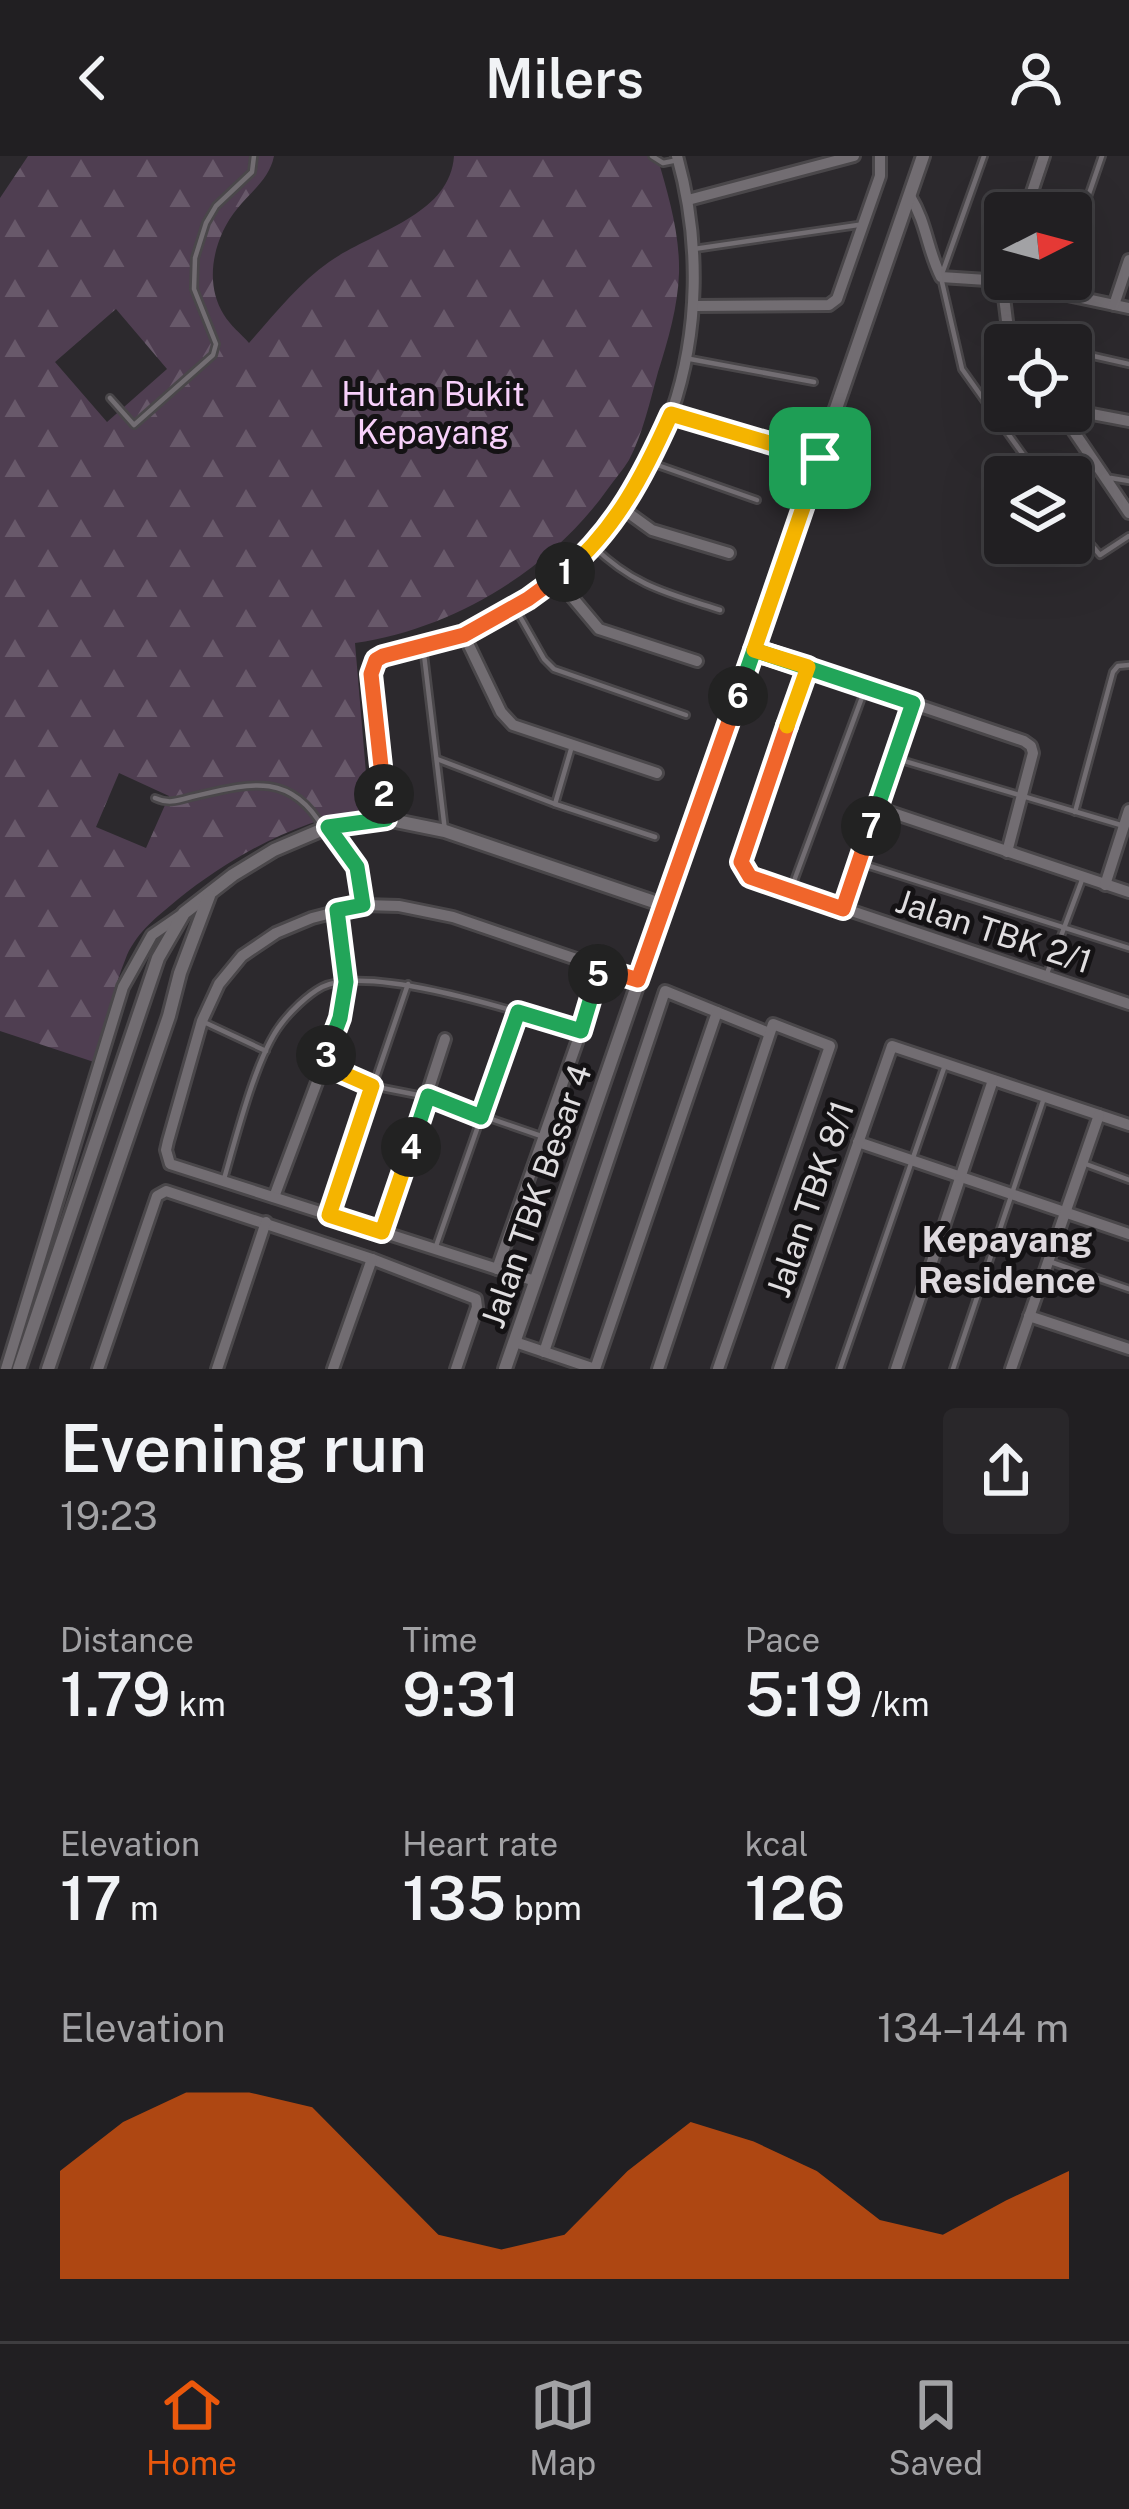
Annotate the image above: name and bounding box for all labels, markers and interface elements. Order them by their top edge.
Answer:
icon: back [60,45,126,111]
icon: person [1003,45,1069,111]
text: Milers [485,47,644,110]
north arrow [984,192,1092,300]
map controls [984,192,1092,564]
button: locate [984,324,1092,432]
park label: Hutan Bukit Kepayang [341,375,525,451]
pin [769,407,871,509]
icon: arrive [787,425,853,491]
button: layers [984,456,1092,564]
pin: 1 [535,542,595,602]
text: 1 [558,553,572,591]
pin: 6 [708,666,768,726]
text: 6 [727,677,749,715]
pin: 2 [354,764,414,824]
text: 2 [374,775,394,813]
pin: 7 [841,796,901,856]
text: 7 [861,807,881,845]
street label: Jalan TBK 2/1 [891,882,1097,980]
pin: 5 [568,944,628,1004]
text: 5 [587,955,609,993]
pin: 3 [296,1025,356,1085]
text: 3 [315,1036,337,1074]
street label: Jalan TBK Besar 4 [473,1059,599,1333]
street label: Jalan TBK 8/1 [759,1096,861,1302]
pin: 4 [381,1117,441,1177]
text: 4 [400,1128,422,1166]
district label: Kepayang Residence [918,1218,1096,1301]
button: share [943,1408,1069,1534]
text: Evening run [60,1409,427,1487]
text: 19:23 [60,1493,158,1539]
text: Distance [60,1621,194,1659]
text: Time [402,1621,478,1659]
text: Pace [745,1621,820,1659]
text: 1.79 [60,1659,171,1730]
text: 9:31 [402,1659,520,1730]
text: 5:19 [745,1659,863,1730]
text: km [171,1685,226,1723]
text: /km [863,1685,930,1723]
text: Elevation [60,1825,200,1863]
text: Heart rate [402,1825,558,1863]
text: kcal [745,1825,808,1863]
text: 17 [60,1863,122,1934]
text: 135 [402,1863,506,1934]
text: 126 [745,1863,845,1934]
text: m [122,1889,159,1927]
text: bpm [506,1889,582,1927]
text: Elevation [60,2005,226,2051]
text: 134–144 m [877,2005,1069,2051]
tab: Home [146,2372,237,2482]
tab: Map [529,2372,596,2482]
tab: Saved [888,2372,983,2482]

